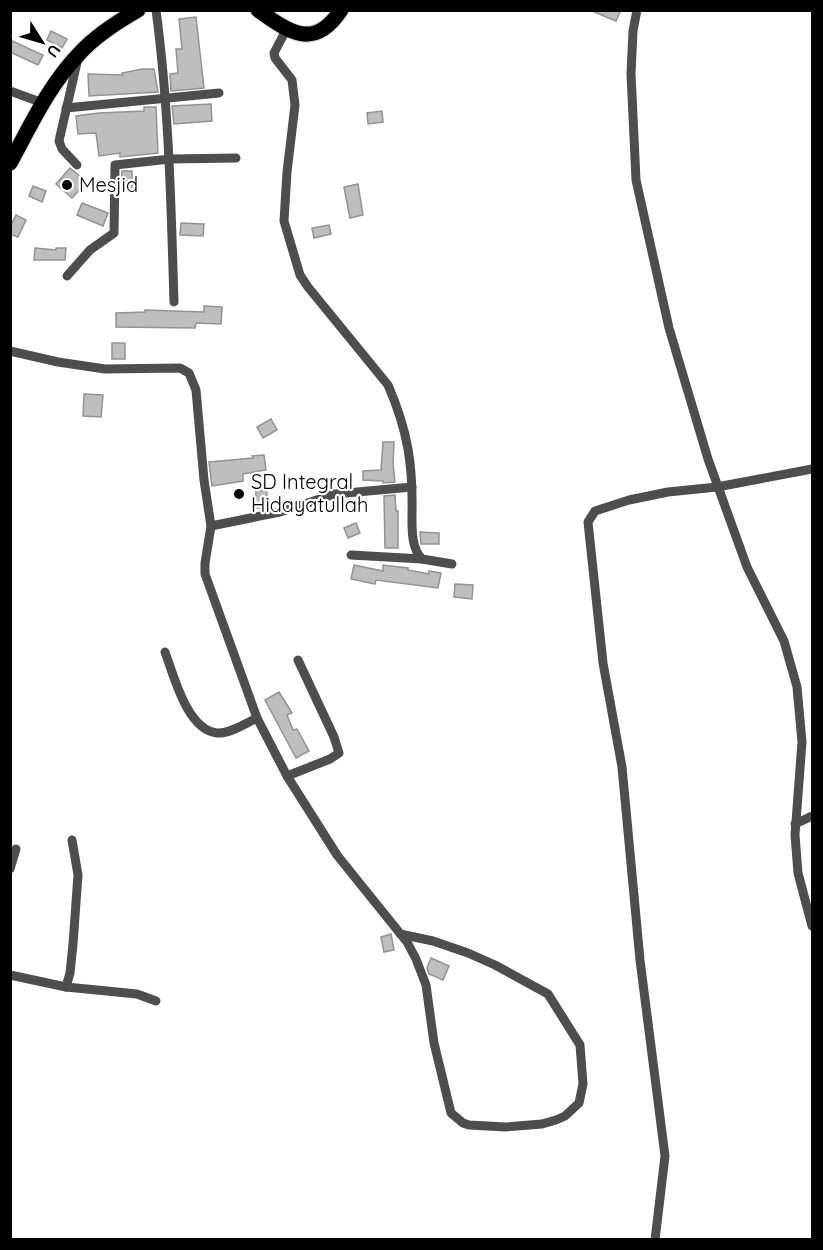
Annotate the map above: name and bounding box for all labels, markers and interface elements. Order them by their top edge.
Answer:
north arrow [12,12,72,72]
text: U [43,41,65,62]
place label: Mesjid [79,172,138,197]
marker: Mesjid [60,178,74,192]
place label: SD Integral Hidayatullah [251,469,368,517]
marker: SD Integral Hidayatullah [232,487,246,501]

